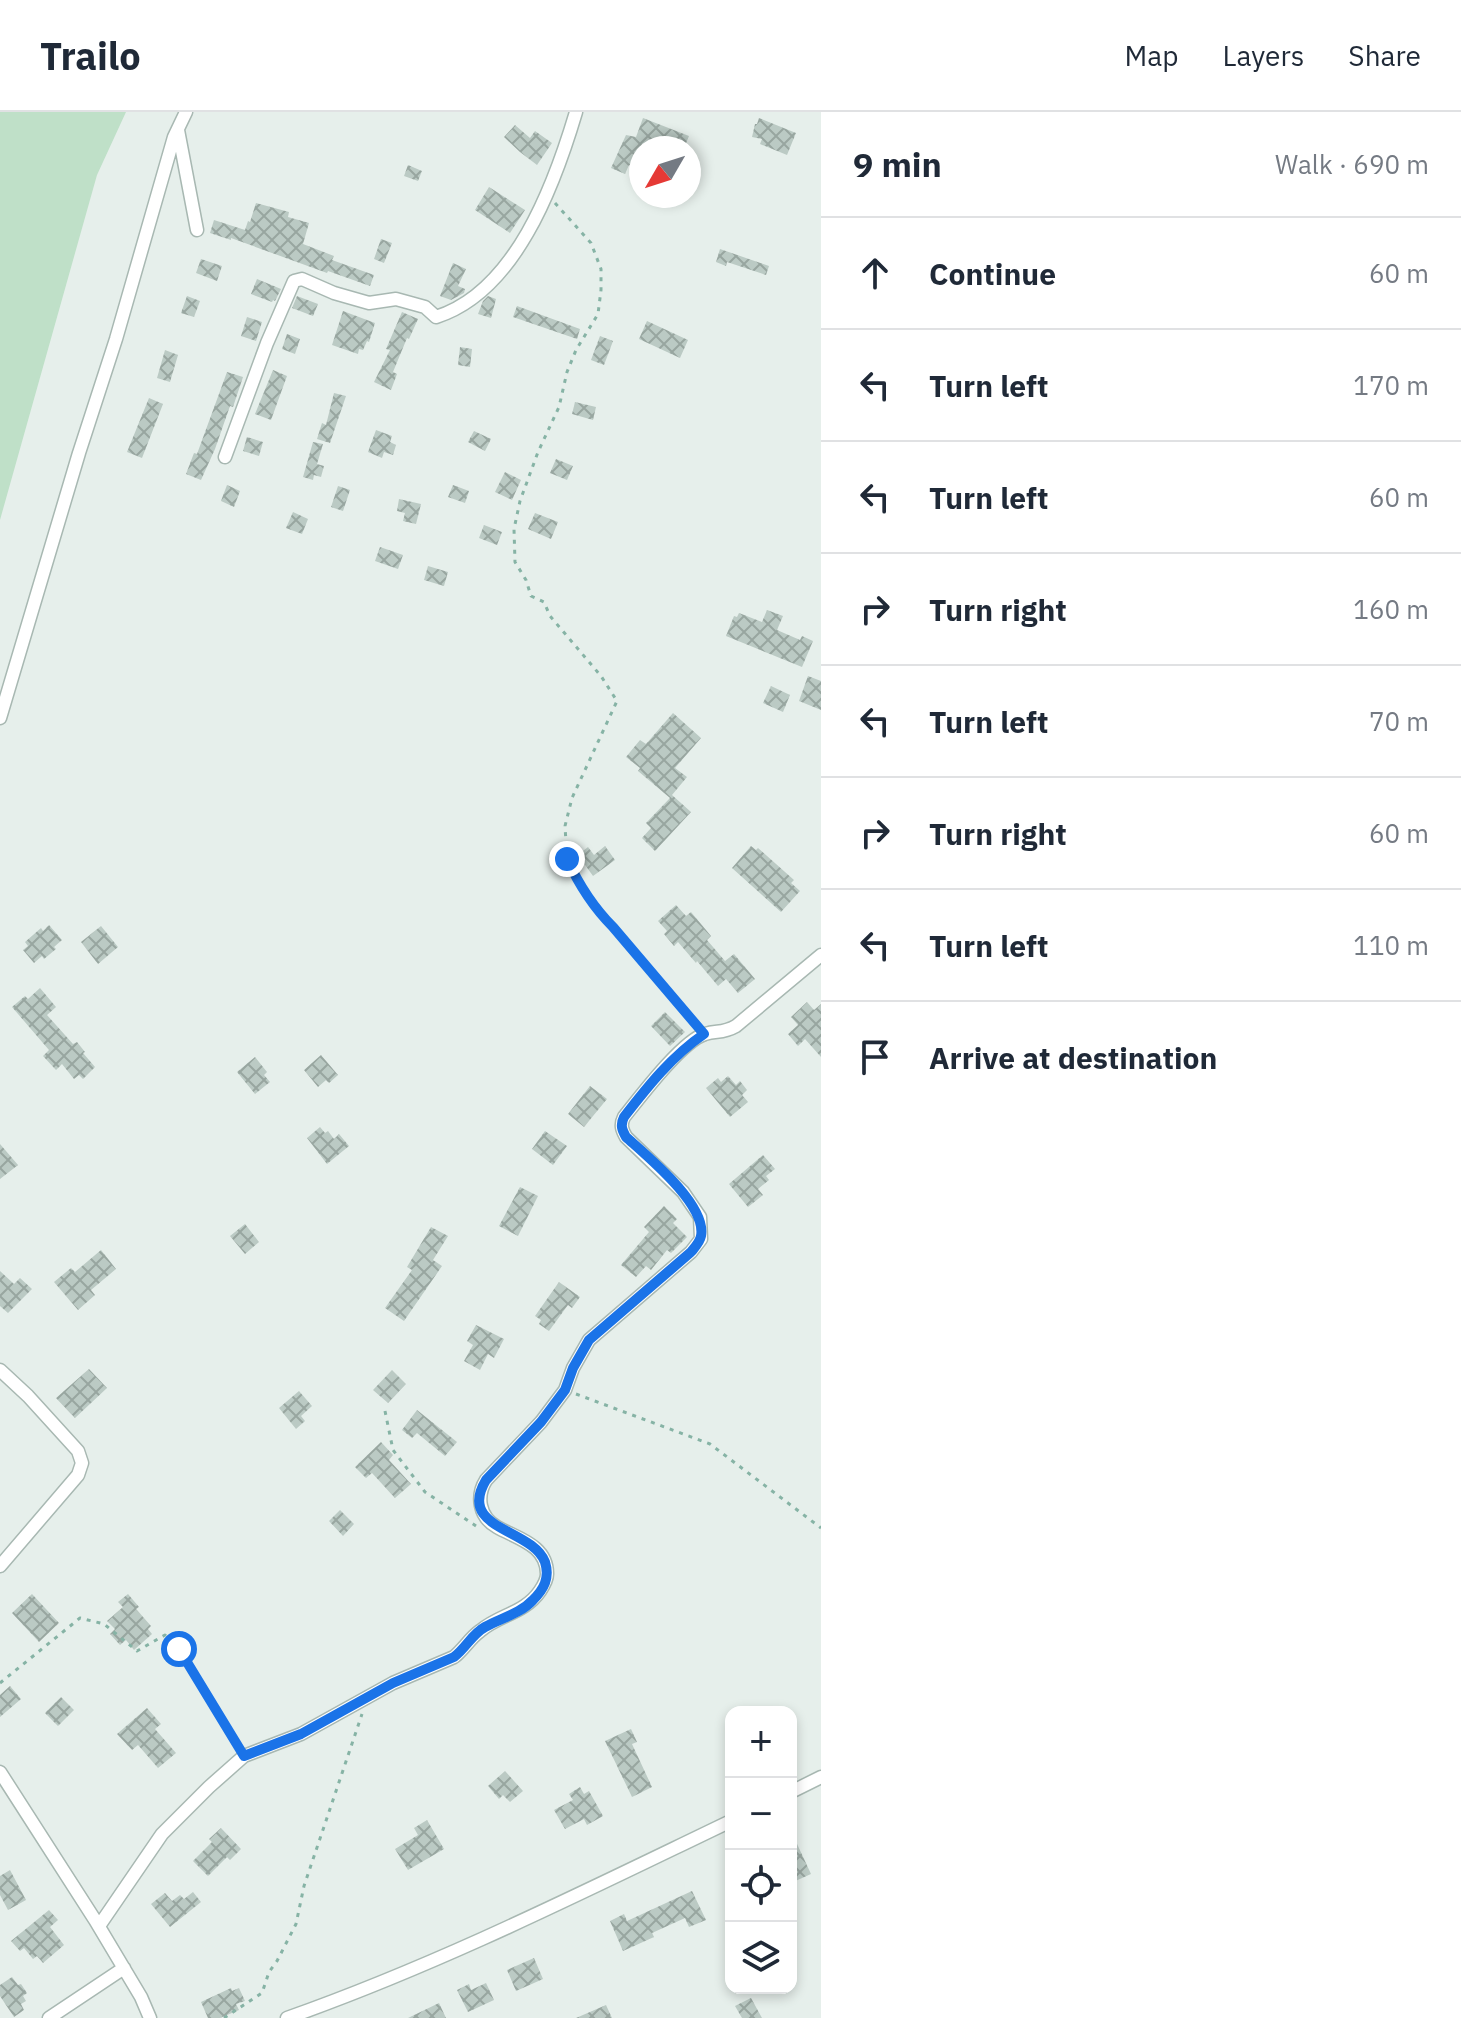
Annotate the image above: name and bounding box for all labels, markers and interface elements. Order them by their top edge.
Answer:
text: Trailo [40,31,141,80]
text: Map [1124,37,1178,74]
text: Layers [1222,37,1304,74]
text: Share [1348,37,1421,74]
north arrow [629,136,701,208]
text: 9 min [853,142,942,186]
text: Walk · 690 m [1275,147,1429,181]
icon: ahead [853,251,897,295]
text: Continue [929,254,1056,293]
text: 60 m [1369,256,1429,290]
icon: left [853,363,897,407]
text: Turn left [929,366,1048,405]
text: 170 m [1353,368,1429,402]
icon: left [853,475,897,519]
text: Turn left [929,478,1048,517]
text: 60 m [1369,480,1429,514]
icon: right [853,587,897,631]
text: Turn right [929,590,1067,629]
text: 160 m [1353,592,1429,626]
icon: left [853,699,897,743]
text: Turn left [929,702,1048,741]
text: 70 m [1369,704,1429,738]
icon: right [853,811,897,855]
text: Turn right [929,814,1067,853]
text: 60 m [1369,816,1429,850]
route end [549,841,585,877]
icon: left [853,923,897,967]
text: Turn left [929,926,1048,965]
text: 110 m [1353,928,1429,962]
icon: arrive [853,1035,897,1079]
text: Arrive at destination [929,1038,1217,1077]
route start [161,1631,197,1667]
map controls [725,1706,797,1994]
button: + [725,1706,797,1778]
button: − [725,1778,797,1850]
button: locate [725,1850,797,1922]
button: layers [725,1922,797,1994]

